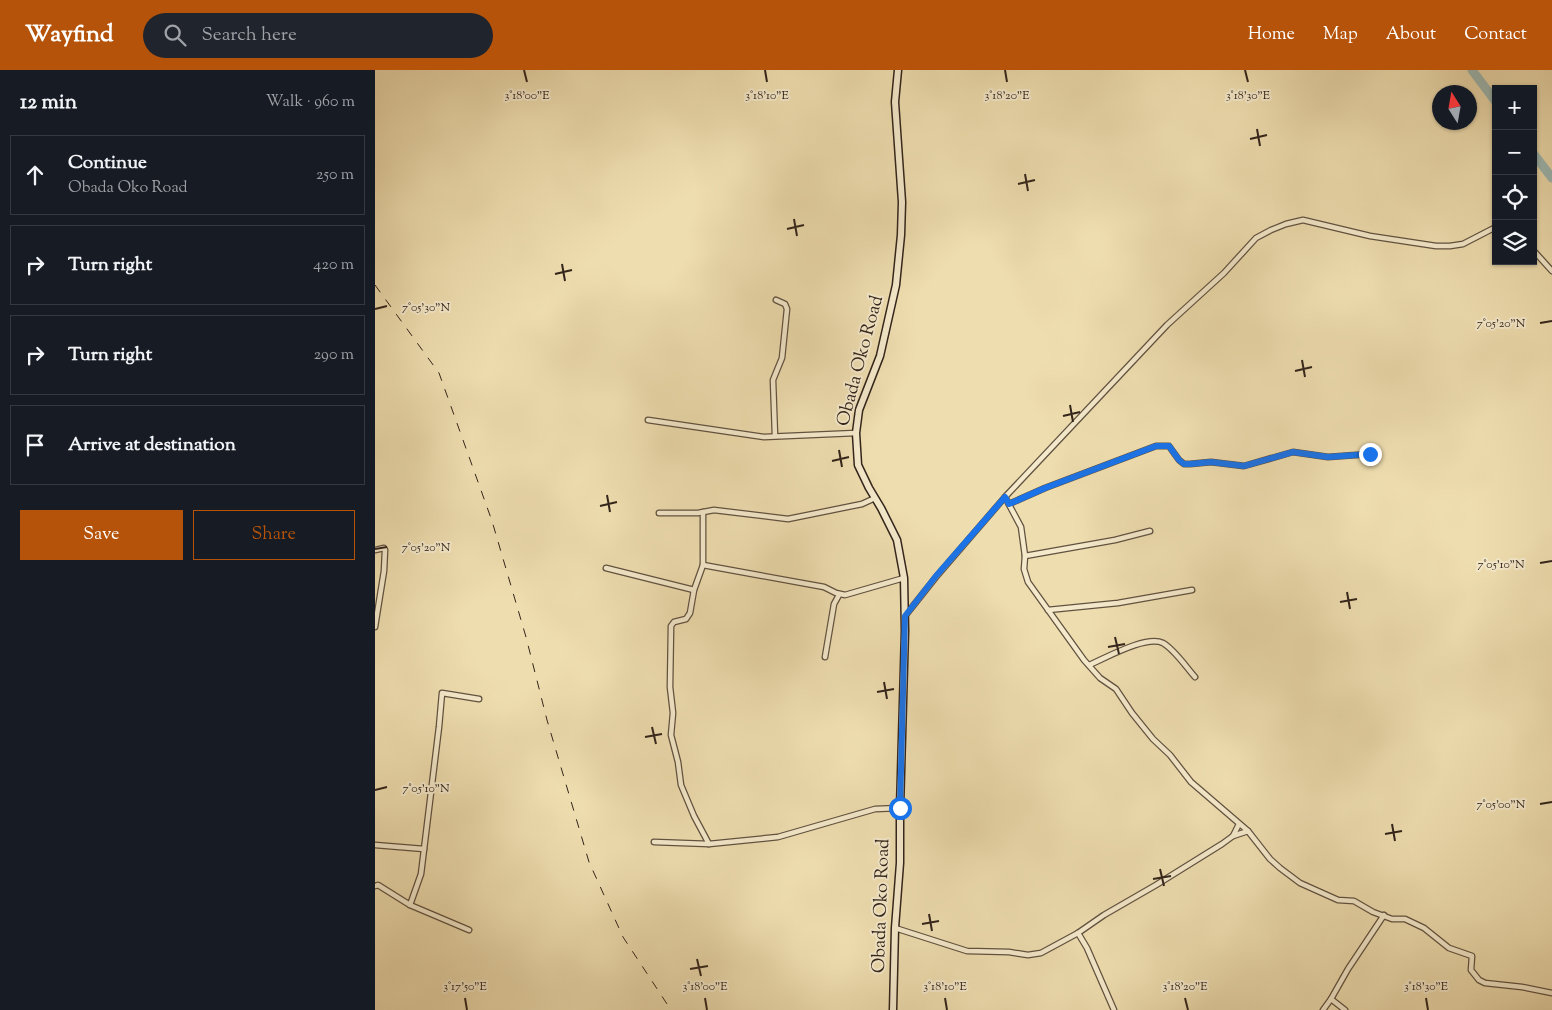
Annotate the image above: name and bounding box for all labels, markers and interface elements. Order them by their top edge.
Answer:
search box [143,13,493,58]
text: Wayfind [25,18,113,52]
icon: search [161,21,189,49]
text: Search here [201,22,297,49]
text: Home [1248,22,1295,48]
text: Map [1323,22,1358,48]
text: About [1386,22,1436,48]
text: Contact [1464,22,1527,48]
north arrow [1432,85,1477,130]
map controls [1492,85,1537,265]
button: + [1492,85,1537,130]
text: 3°18'00"E [504,87,550,105]
text: 3°18'10"E [745,87,789,105]
text: 3°18'20"E [985,87,1030,105]
text: 3°18'30"E [1226,87,1271,105]
text: 12 min [20,88,77,118]
text: Walk · 960 m [266,91,355,114]
button: − [1492,130,1537,175]
text: Continue [68,150,147,177]
icon: ahead [21,161,49,189]
text: 250 m [316,164,354,187]
button: locate [1492,175,1537,220]
text: Obada Oko Road [68,177,188,200]
button: layers [1492,220,1537,265]
icon: right [21,251,49,279]
text: Turn right [68,252,152,279]
text: 420 m [313,254,354,277]
street label: Obada Oko Road [831,293,891,429]
text: 7°05'30"N [402,299,450,317]
text: 7°05'20"N [1477,315,1526,333]
icon: right [21,341,49,369]
text: Turn right [68,342,152,369]
text: 290 m [314,344,354,367]
icon: arrive [21,431,49,459]
text: Arrive at destination [68,432,236,459]
route end [1359,443,1382,466]
button: Save [20,510,183,560]
button: Share [193,510,355,560]
text: 7°05'20"N [402,539,451,557]
text: 7°05'10"N [1477,556,1525,574]
text: 7°05'10"N [402,780,450,798]
text: 7°05'00"N [1477,796,1526,814]
route start [889,797,912,820]
street label: Obada Oko Road [867,838,897,974]
text: 3°17'50"E [443,978,488,996]
text: 3°18'00"E [682,978,728,996]
text: 3°18'10"E [923,978,967,996]
text: 3°18'20"E [1163,978,1208,996]
text: 3°18'30"E [1404,978,1449,996]

